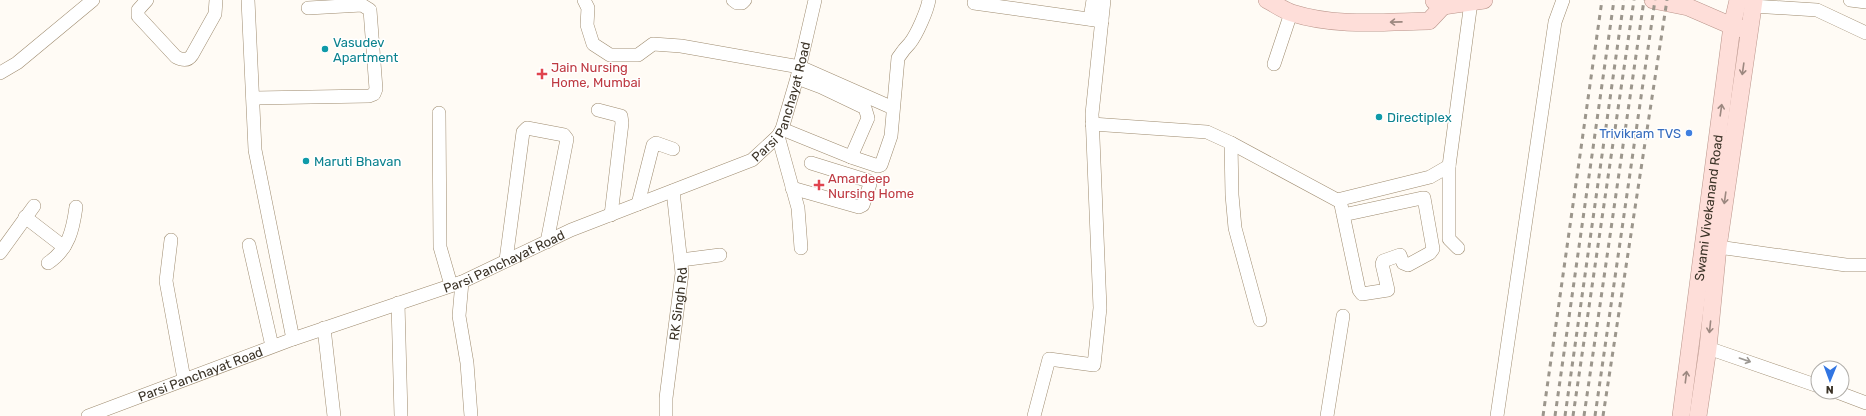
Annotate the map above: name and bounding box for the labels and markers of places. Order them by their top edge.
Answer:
place label: Vasudev Apartment [333,35,398,65]
marker: Vasudev Apartment [320,44,330,54]
place label: Jain Nursing Home, Mumbai [551,60,641,90]
marker: Jain Nursing Home, Mumbai [536,68,548,80]
place label: Directiplex [1387,110,1452,125]
marker: Directiplex [1374,112,1384,122]
place label: Trivikram TVS [1599,126,1681,141]
marker: Trivikram TVS [1684,128,1694,138]
place label: Maruti Bhavan [314,154,401,169]
marker: Maruti Bhavan [301,156,311,166]
place label: Amardeep Nursing Home [828,171,914,202]
marker: Amardeep Nursing Home [813,179,825,191]

